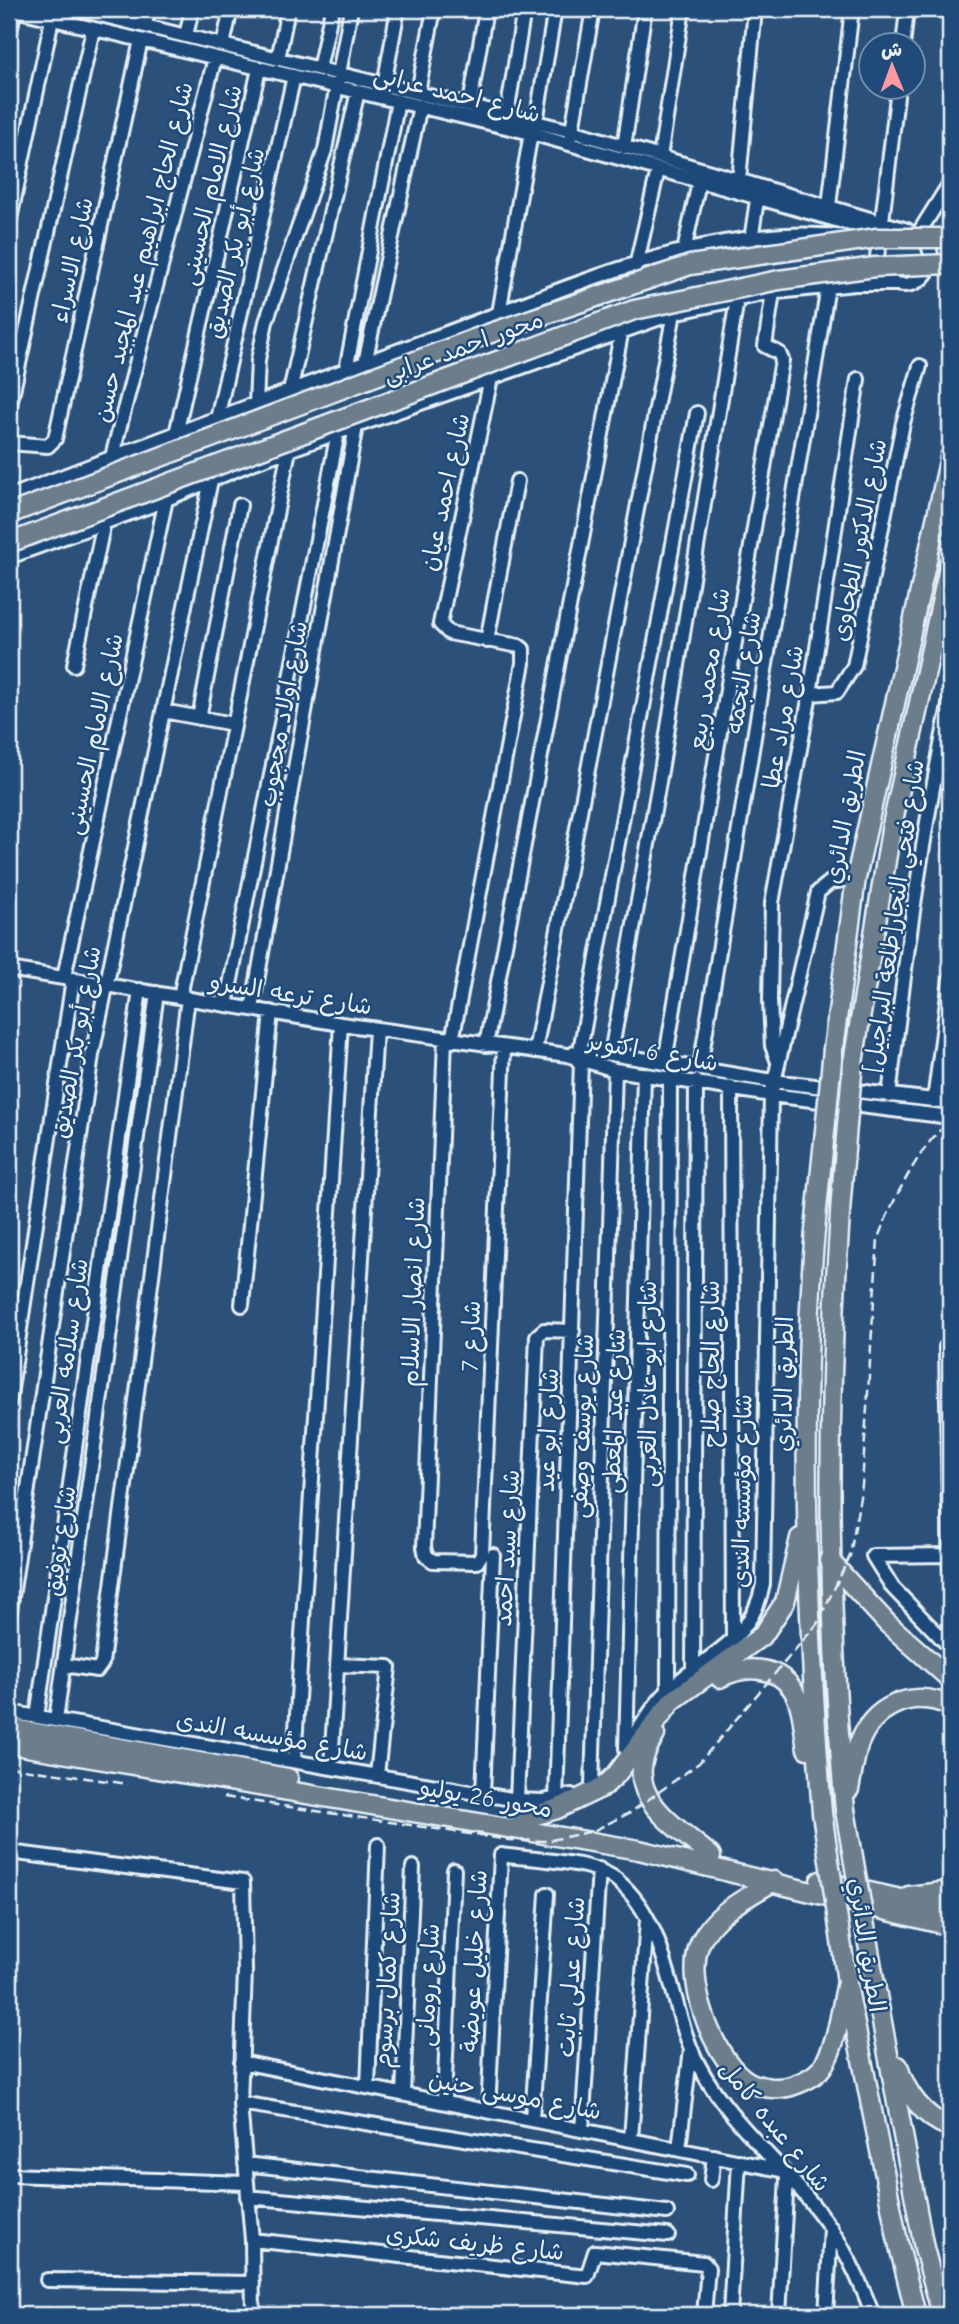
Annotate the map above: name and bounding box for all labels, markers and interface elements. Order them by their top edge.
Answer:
north arrow [858,32,928,102]
text: ش [881,39,902,61]
street label: شارع احمد عرابى [370,60,543,131]
street label: شارع الحاج ابراهيم عبد المجيد حسن [87,79,203,426]
street label: شارع الامام الحسينى [174,82,252,289]
street label: شارع أبو بكر الصديق [198,145,273,342]
street label: شارع الاسراء [45,195,102,326]
street label: محور احمد عرابى [379,305,547,390]
street label: شارع احمد عيان [415,411,478,574]
street label: شارع الدكتور الطحاوى [826,436,895,644]
street label: شارع محمد ربيع [682,586,739,753]
street label: شارع النجمه [719,610,769,737]
street label: شارع اولاد محجوب [253,619,316,810]
street label: شارع الامام الحسينى [59,631,133,838]
street label: شارع مراد عطا [757,643,812,792]
street label: الطريق الدائري [818,748,875,887]
street label: شارع فتحي النجار[طلعة البراجيل] [858,758,937,1075]
street label: شارع أبو بكر الصديق [44,943,110,1141]
street label: شارع ترعه السرو [205,967,374,1024]
street label: شارع 6 اكتوبر [583,1026,720,1080]
street label: شارع انصار الاسلام [396,1197,434,1388]
street label: شارع سلامه العربى [40,1257,97,1446]
street label: شارع الحاج صلاح [697,1280,728,1448]
street label: شارع ابو عادل العربى [634,1281,665,1487]
street label: شارع 7 [456,1300,489,1372]
street label: الطريق الدائري [769,1316,802,1452]
street label: شارع عبد المعطى [597,1328,634,1494]
street label: شارع يوسف وصفى [565,1333,602,1519]
street label: شارع ابو عيد [532,1368,567,1493]
street label: شارع مؤسسه الندى [726,1394,761,1588]
street label: شارع سيد احمد [489,1469,528,1627]
street label: شارع توفيق [38,1484,85,1599]
street label: شارع مؤسسه الندى [173,1705,370,1770]
street label: محور 26 يوليو [416,1772,555,1824]
street label: شارع خليل عويضة [455,1869,496,2053]
street label: الطريق الدائري [840,1876,891,2015]
street label: شارع كمال برسوم [368,1891,410,2069]
street label: شارع عدلى ثابت [551,1896,594,2059]
street label: شارع رومانى [411,1923,448,2047]
street label: شارع عبده كامل [711,2055,836,2199]
street label: شارع موسى حنين [426,2065,604,2128]
street label: شارع ظريف شكرى [384,2220,565,2269]

